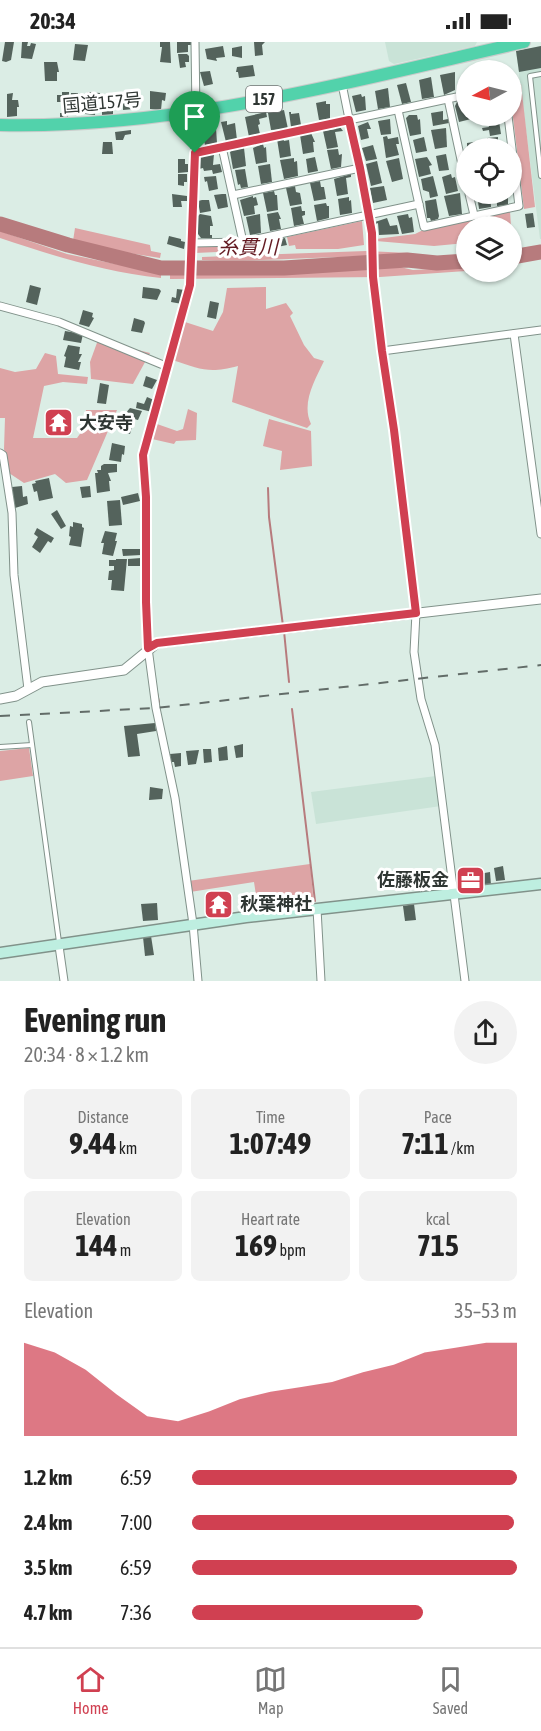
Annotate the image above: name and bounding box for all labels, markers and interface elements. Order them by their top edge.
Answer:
text: 20:34 [30,8,76,34]
north arrow [456,60,522,126]
map controls [456,60,522,282]
road number: 157 [246,86,282,112]
street label: 国道157号 [61,89,142,116]
pin [169,91,220,153]
icon: arrive [178,100,211,133]
button: locate [456,138,522,204]
button: layers [456,216,522,282]
water label: 糸貫川 [218,235,280,258]
temple icon: 大安寺 [42,407,74,439]
place label: 大安寺 [79,412,133,433]
office icon: 佐藤板金 [454,864,486,896]
place label: 佐藤板金 [377,869,449,890]
temple icon: 秋葉神社 [203,888,235,920]
place label: 秋葉神社 [240,893,312,914]
text: Evening run [24,1001,166,1039]
button: share [454,1001,517,1064]
text: 20:34 · 8 × 1.2 km [24,1043,149,1066]
text: Distance [78,1108,129,1126]
text: Time [256,1108,285,1126]
text: Pace [424,1108,452,1126]
text: 9.44 [69,1126,117,1160]
text: 1:07:49 [230,1126,311,1160]
text: 7:11 [401,1126,449,1160]
text: km [117,1139,137,1157]
text: /km [449,1139,475,1157]
text: Elevation [75,1210,131,1228]
text: Heart rate [241,1210,300,1228]
text: kcal [426,1210,450,1228]
text: 144 [75,1228,117,1262]
text: 169 [235,1228,277,1262]
text: 715 [417,1228,459,1262]
text: m [117,1241,131,1259]
text: bpm [277,1241,306,1259]
text: Elevation [24,1299,93,1322]
text: 35–53 m [454,1299,517,1322]
text: 1.2 km [24,1466,72,1489]
text: 6:59 [120,1466,152,1489]
text: 2.4 km [24,1511,72,1534]
text: 7:00 [120,1511,152,1534]
text: 3.5 km [24,1556,72,1579]
text: 6:59 [120,1556,152,1579]
text: 4.7 km [24,1601,72,1624]
text: 7:36 [120,1601,152,1624]
tab: Home [73,1663,108,1717]
tab: Map [254,1663,287,1717]
tab: Saved [433,1663,468,1717]

